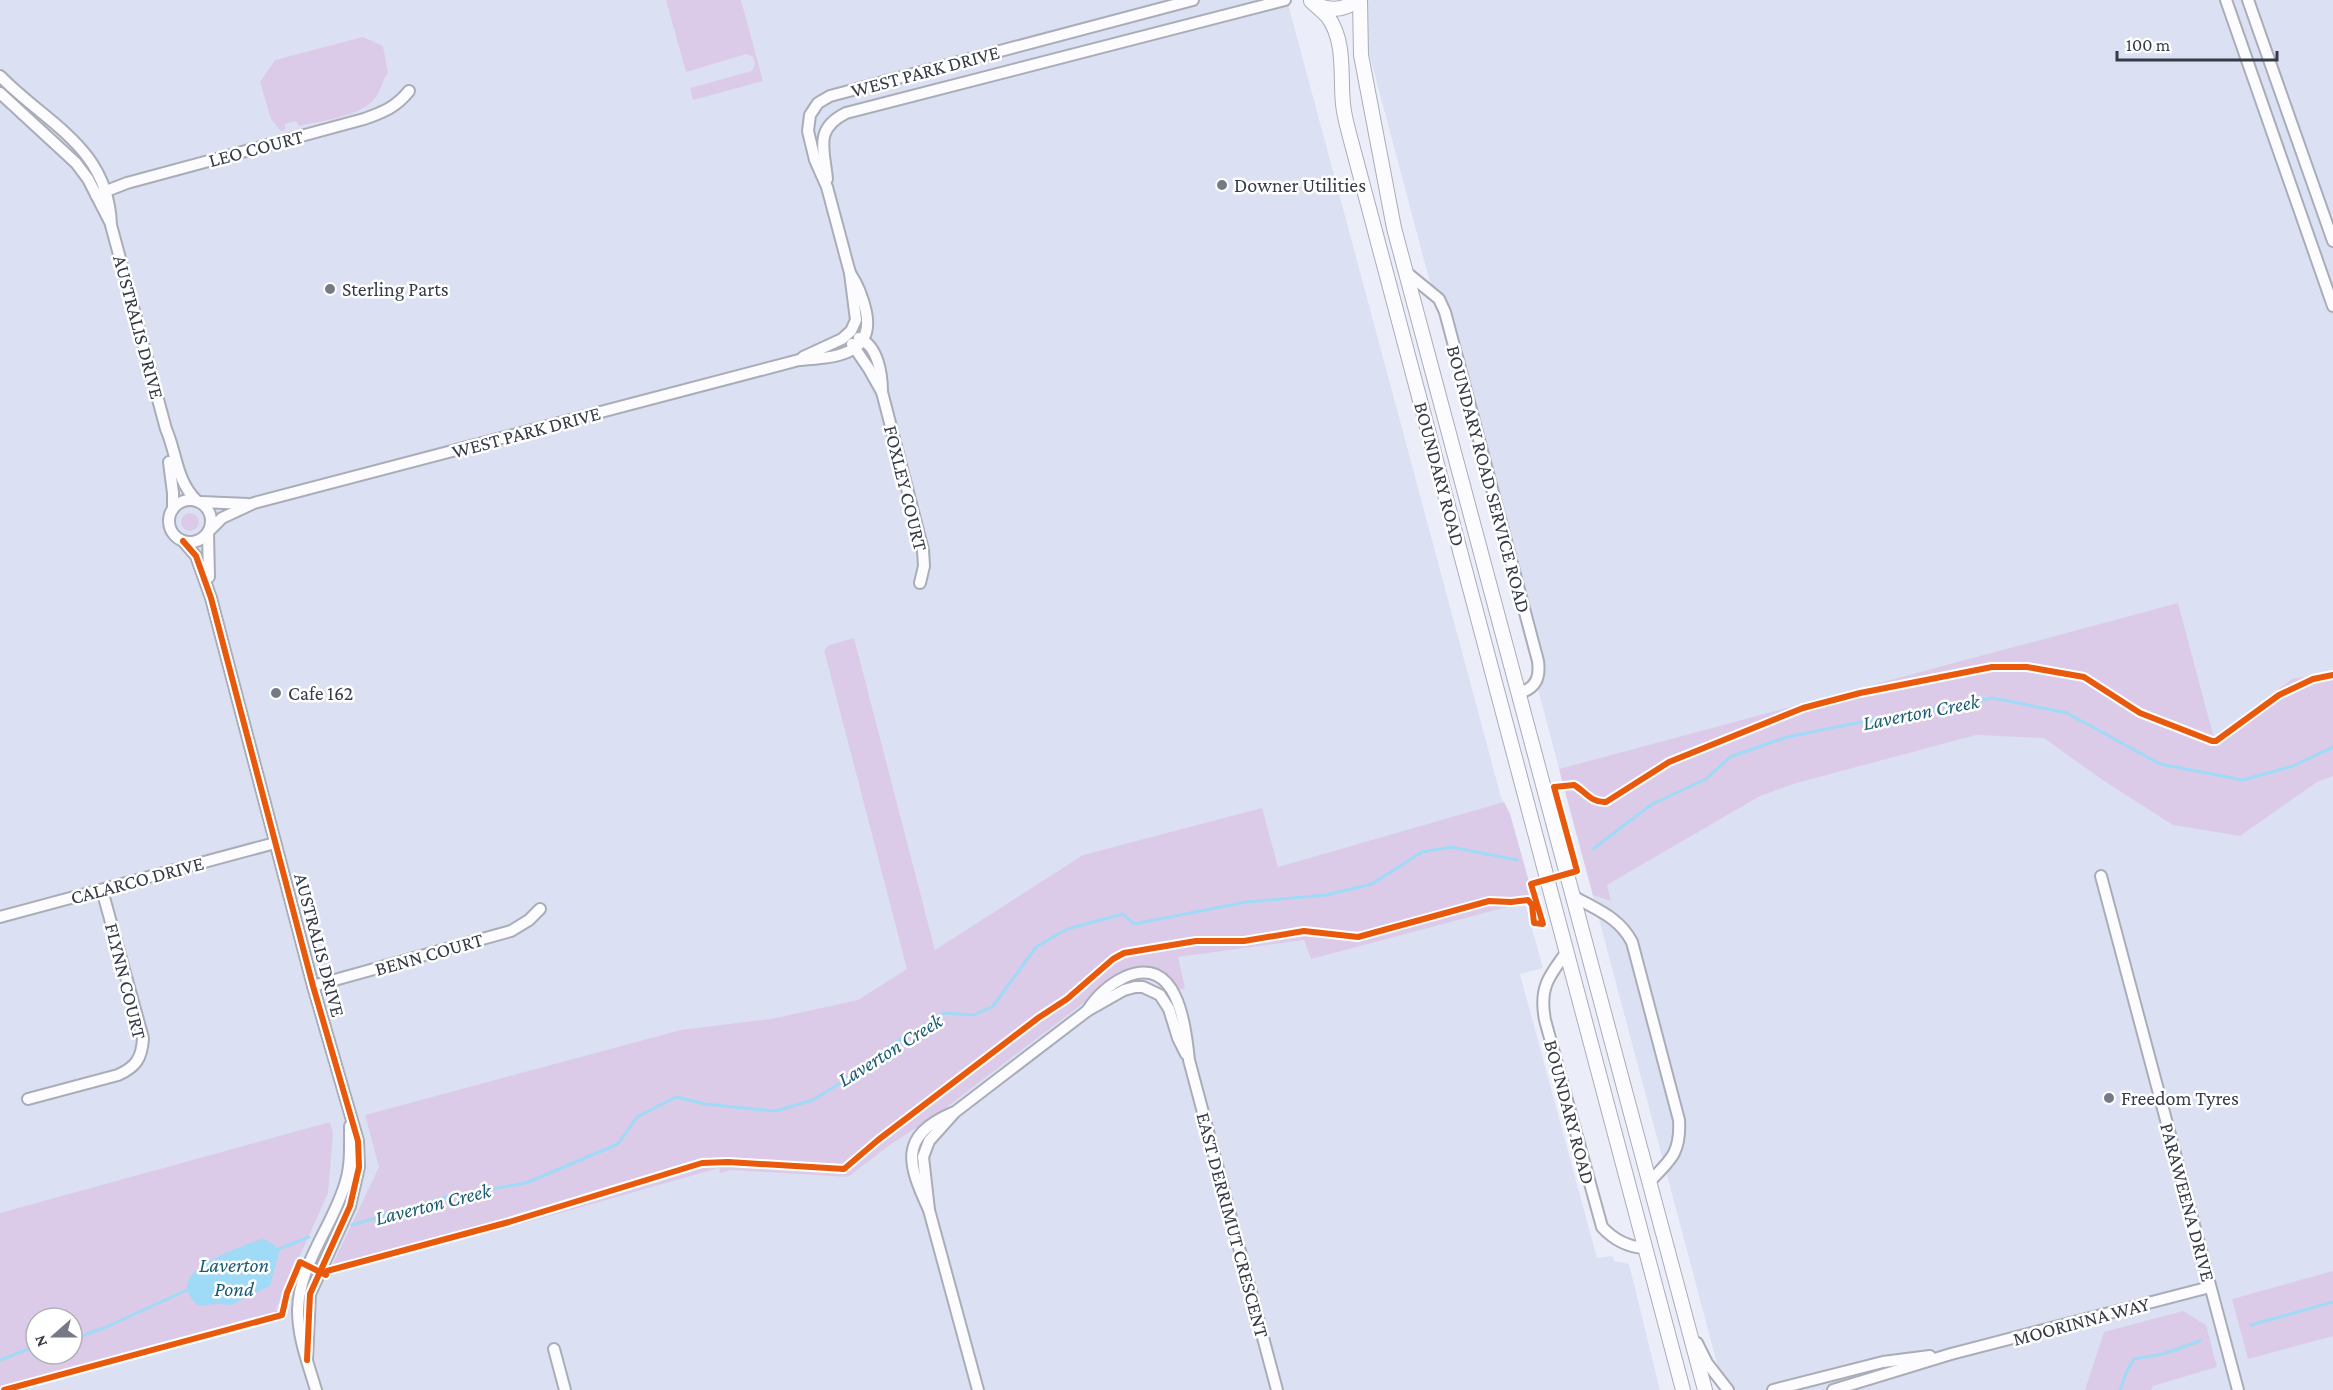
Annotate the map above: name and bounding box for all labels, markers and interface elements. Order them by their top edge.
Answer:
scale bar [2117,24,2278,62]
text: 100 m [2126,35,2171,55]
street label: WEST PARK DRIVE [848,41,1002,101]
street label: LEO COURT [206,125,306,171]
place label: Downer Utilities [1234,174,1366,196]
marker: Downer Utilities [1215,178,1229,192]
street label: AUSTRALIS DRIVE [109,253,169,401]
place label: Sterling Parts [342,278,449,301]
marker: Sterling Parts [323,282,337,296]
street label: BOUNDARY ROAD SERVICE ROAD [1443,343,1535,615]
street label: BOUNDARY ROAD [1410,399,1470,549]
street label: WEST PARK DRIVE [449,402,603,462]
street label: FOXLEY COURT [880,423,932,553]
place label: Cafe 162 [288,682,353,704]
marker: Cafe 162 [269,686,283,700]
water label: Laverton Creek [1861,689,1982,735]
street label: CALARCO DRIVE [68,852,206,908]
street label: AUSTRALIS DRIVE [290,871,350,1019]
street label: FLYNN COURT [101,921,151,1042]
street label: BENN COURT [372,928,486,980]
water label: Laverton Creek [833,1008,947,1092]
street label: BOUNDARY ROAD [1540,1037,1600,1187]
place label: Freedom Tyres [2121,1087,2239,1110]
marker: Freedom Tyres [2102,1091,2116,1105]
street label: EAST DERRIMUT CRESCENT [1192,1110,1274,1340]
street label: PARAWEENA DRIVE [2156,1120,2220,1284]
water label: Laverton Creek [373,1178,494,1230]
water label: Laverton Pond [199,1253,269,1301]
street label: MOORINNA WAY [2010,1292,2152,1350]
north arrow [24,1306,84,1366]
text: N [31,1333,50,1349]

